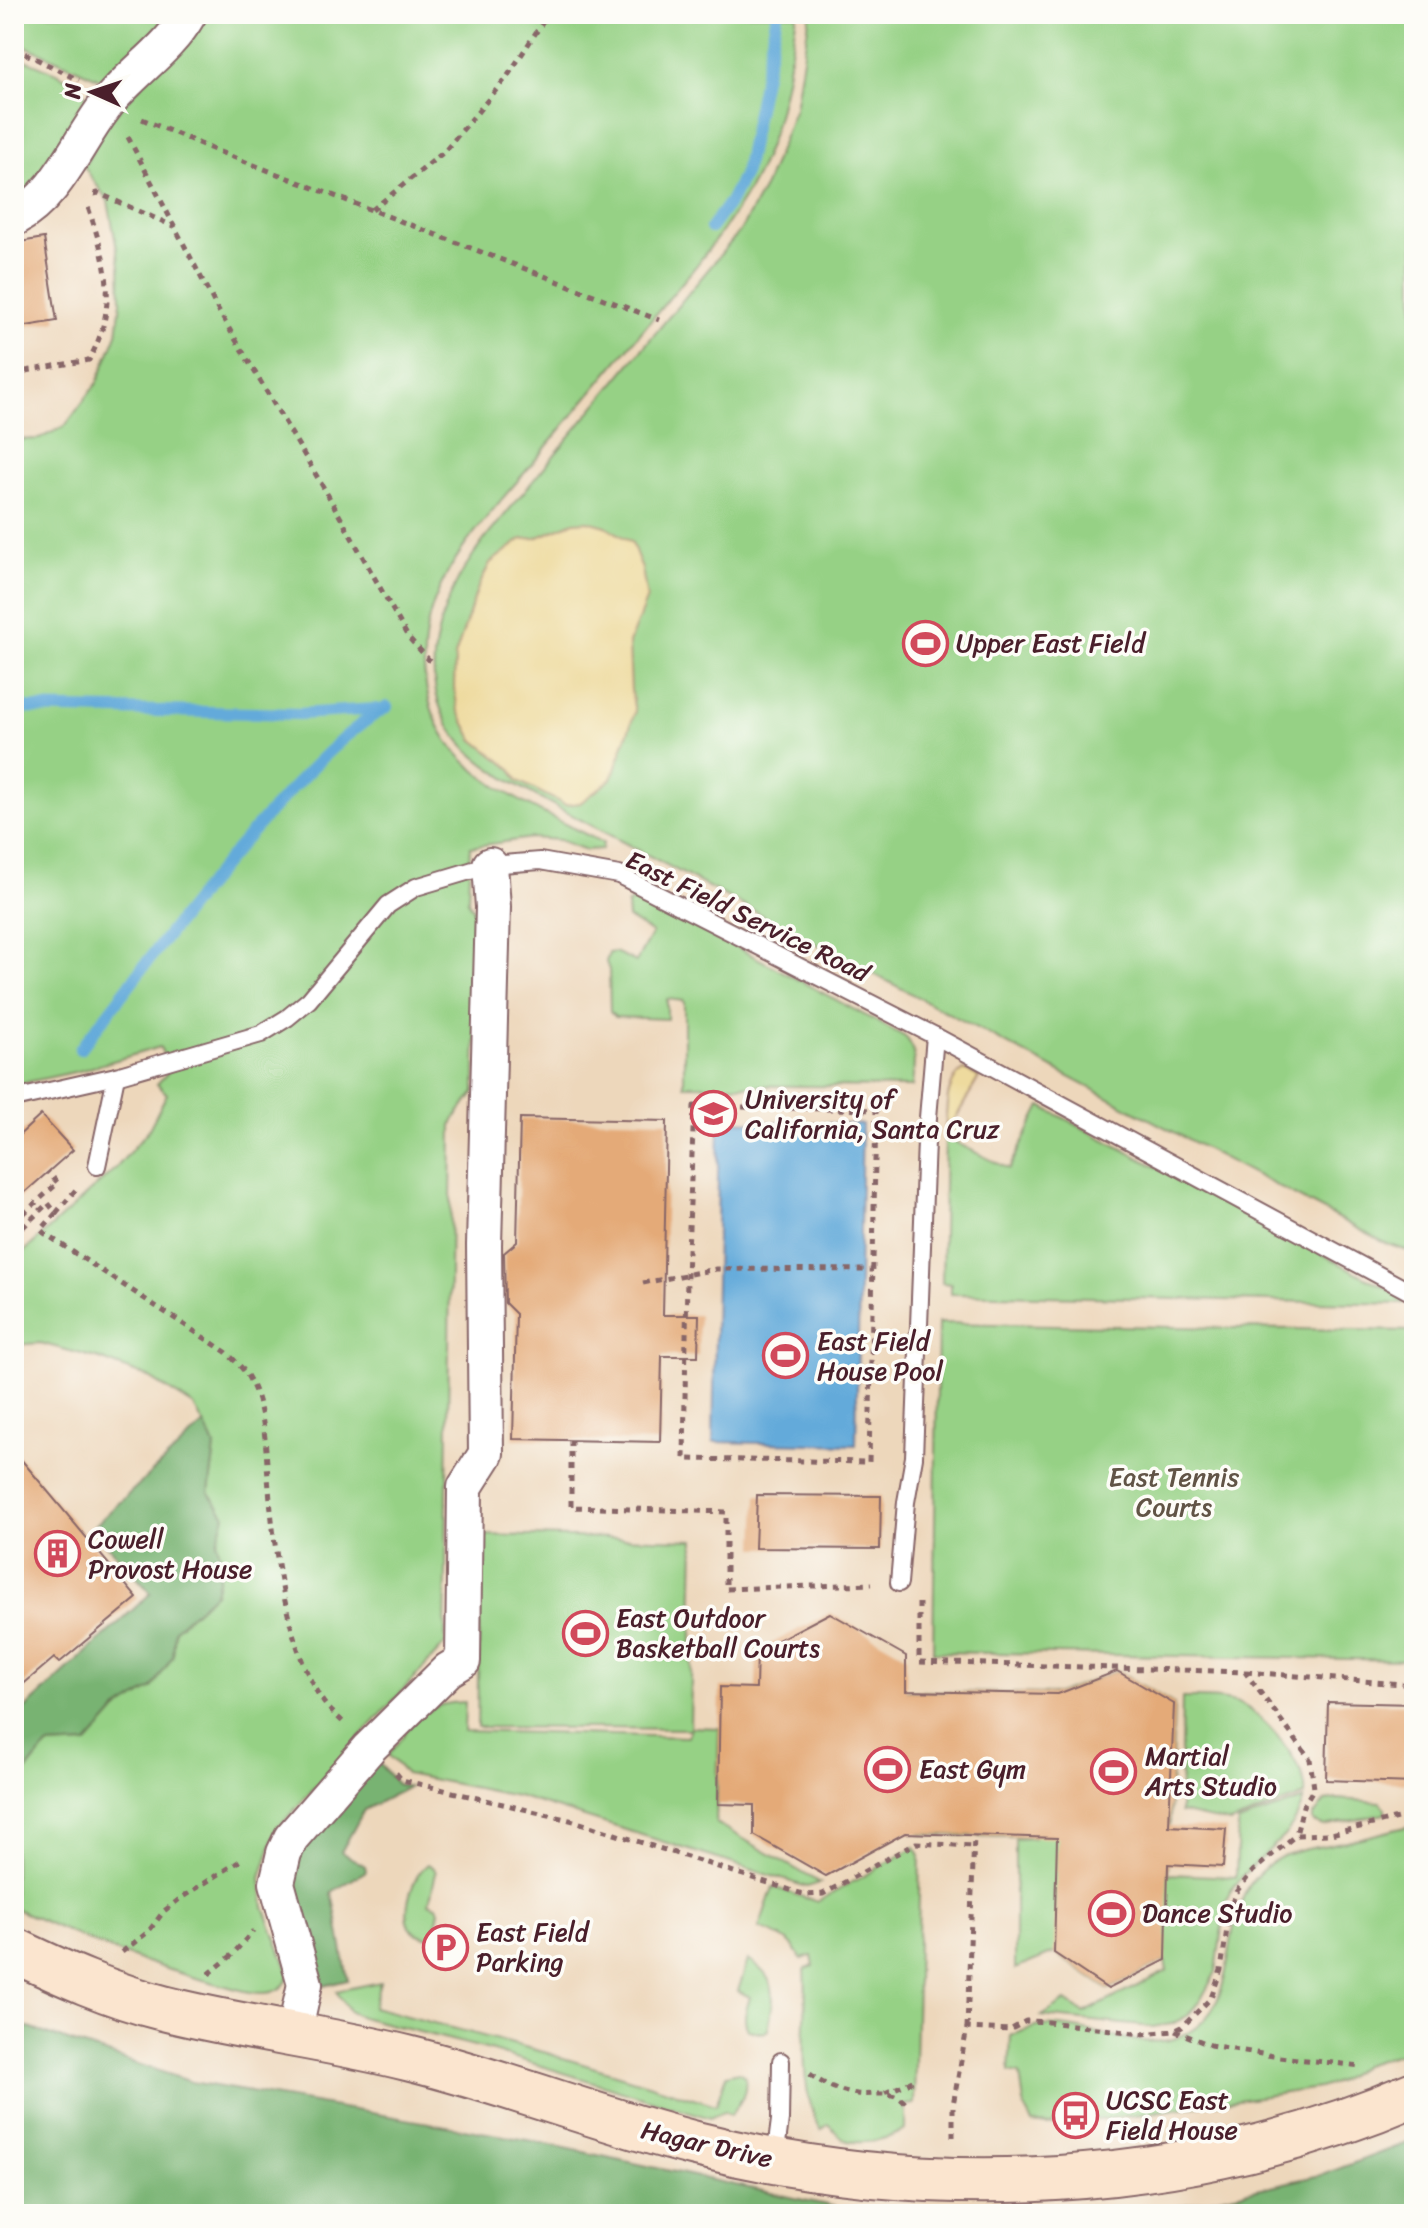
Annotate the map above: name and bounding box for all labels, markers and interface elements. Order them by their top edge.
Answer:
north arrow [52,52,132,132]
text: N [53,82,92,101]
sports icon: Upper East Field [901,619,949,667]
place label: Upper East Field [956,620,1147,666]
street label: East Field Service Road [618,837,880,996]
place label: University of California, Santa Cruz [745,1076,1000,1152]
school or university icon: University of California, Santa Cruz [690,1090,738,1138]
place label: East Field House Pool [817,1318,943,1394]
sports icon: East Field House Pool [762,1332,810,1380]
park label: East Tennis Courts [1109,1454,1239,1530]
place label: Cowell Provost House [88,1516,252,1592]
building icon: Cowell Provost House [33,1530,81,1578]
place label: East Outdoor Basketball Courts [616,1595,820,1671]
sports icon: East Outdoor Basketball Courts [561,1609,609,1657]
place label: Martial Arts Studio [1144,1733,1277,1809]
sports icon: East Gym [864,1745,912,1793]
place label: East Gym [919,1746,1026,1792]
sports icon: Martial Arts Studio [1090,1747,1138,1795]
sports icon: Dance Studio [1087,1889,1135,1937]
place label: Dance Studio [1142,1890,1293,1936]
place label: East Field Parking [476,1909,591,1985]
parking icon: East Field Parking [421,1923,469,1971]
place label: UCSC East Field House [1106,2077,1238,2153]
bus stop icon: UCSC East Field House [1051,2091,1099,2139]
street label: Hagar Drive [637,2107,777,2181]

